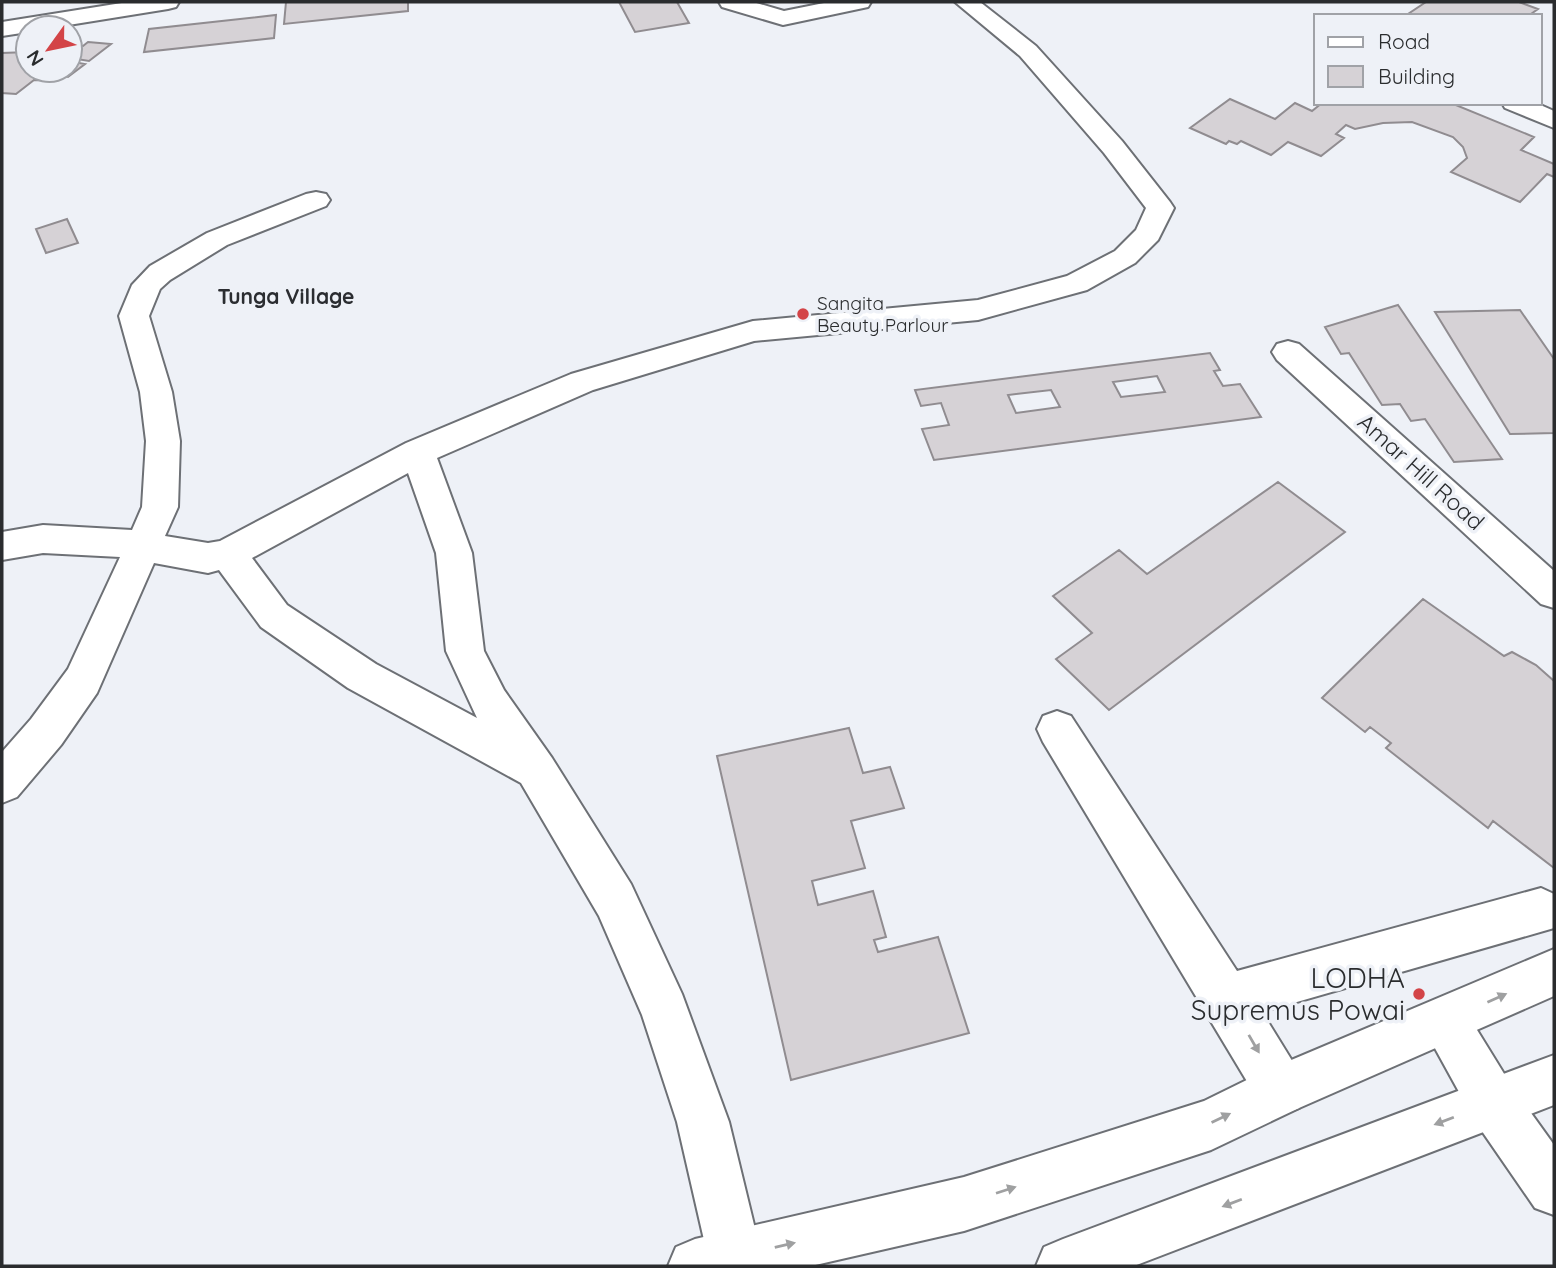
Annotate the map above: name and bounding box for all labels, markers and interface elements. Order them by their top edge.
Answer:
north arrow [14,14,84,84]
legend [1314,14,1542,105]
text: Road [1378,28,1430,54]
text: N [21,46,49,71]
text: Building [1378,63,1455,89]
district label: Tunga Village [218,283,354,309]
place label: Sangita Beauty Parlour [817,291,949,337]
marker: Sangita Beauty Parlour [795,306,811,322]
street label: Amar Hill Road [1352,407,1491,536]
place label: LODHA Supremus Powai [1191,960,1405,1027]
marker: LODHA Supremus Powai [1411,986,1427,1002]
one-way arrow [1487,992,1507,1004]
one-way arrow [1247,1034,1260,1053]
one-way arrow [1211,1113,1232,1124]
one-way arrow [1434,1116,1455,1127]
one-way arrow [995,1184,1016,1195]
one-way arrow [1221,1197,1242,1208]
one-way arrow [774,1239,796,1250]

